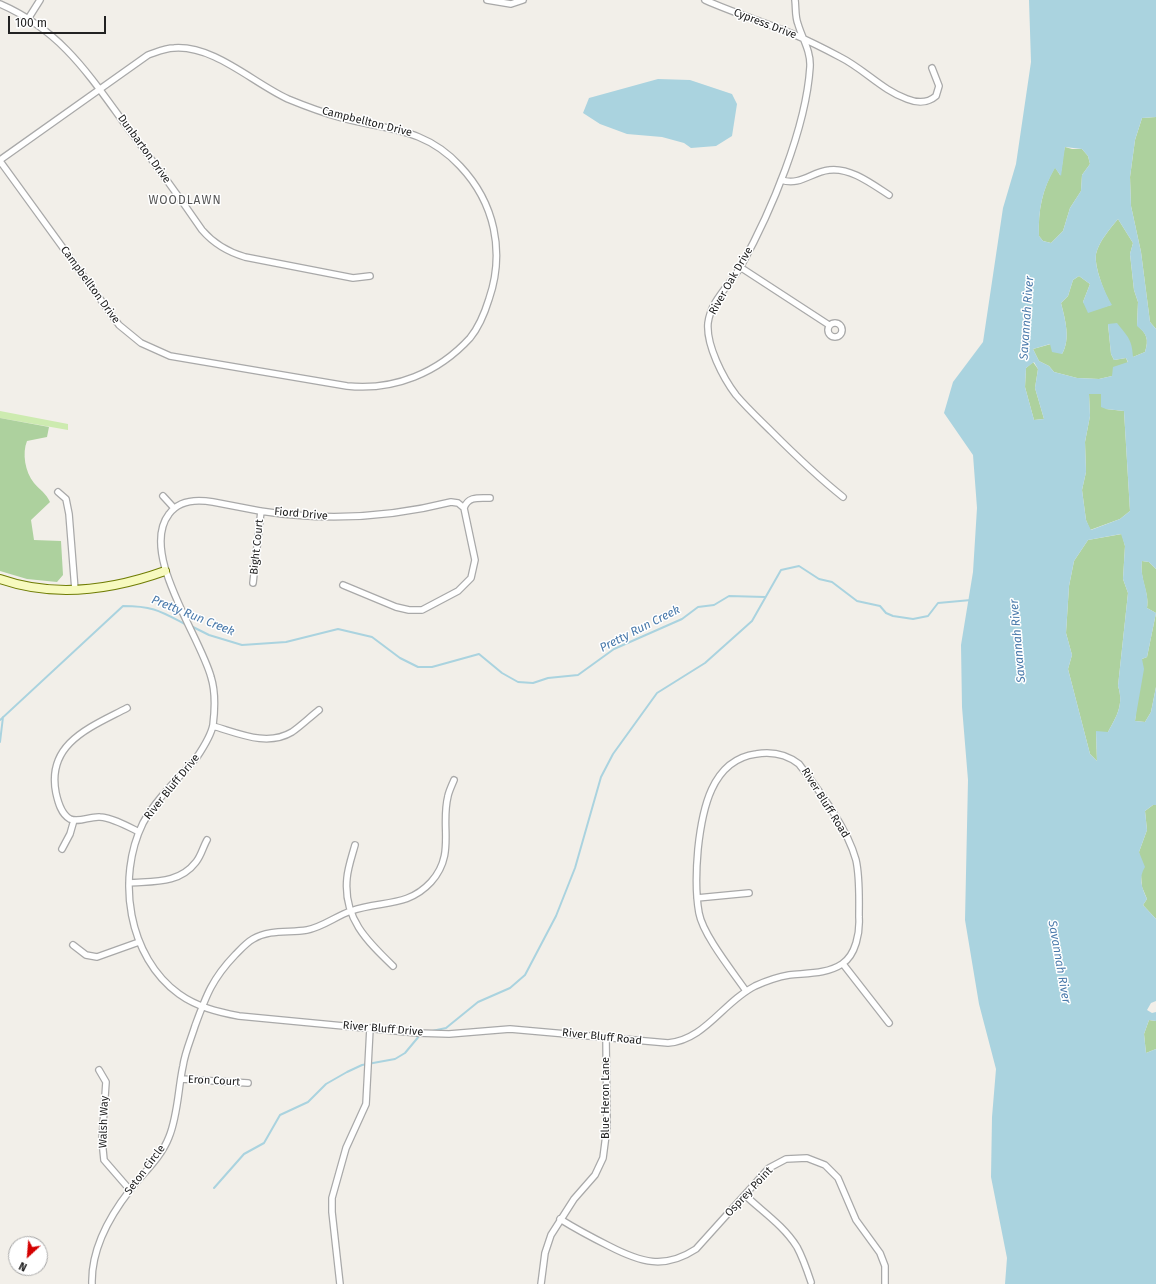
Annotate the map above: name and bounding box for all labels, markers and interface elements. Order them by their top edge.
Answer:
street label: Cypress Drive [732,6,798,42]
scale bar [10,8,108,34]
text: 100 m [15,16,47,30]
street label: Campbellton Drive [321,104,413,140]
street label: Dunbarton Drive [115,112,173,186]
district label: WOODLAWN [148,194,222,208]
street label: Campbellton Drive [58,244,122,326]
street label: River Oak Drive [706,245,756,317]
water label: Savannah River [1017,276,1037,360]
street label: Fiord Drive [274,505,328,523]
street label: Bight Court [248,519,266,575]
water label: Pretty Run Creek [149,593,237,639]
water label: Savannah River [1007,599,1029,683]
water label: Pretty Run Creek [597,603,683,655]
street label: River Bluff Drive [141,751,203,823]
street label: River Bluff Road [798,765,852,841]
water label: Savannah River [1045,920,1073,1004]
street label: River Bluff Drive [342,1019,424,1039]
street label: River Bluff Road [561,1026,643,1048]
street label: Blue Heron Lane [599,1057,613,1139]
street label: Eron Court [187,1073,241,1089]
street label: Walsh Way [96,1096,112,1148]
street label: Seton Circle [122,1142,168,1198]
street label: Osprey Point [723,1164,775,1220]
north arrow [8,1236,48,1276]
text: N [17,1259,29,1274]

